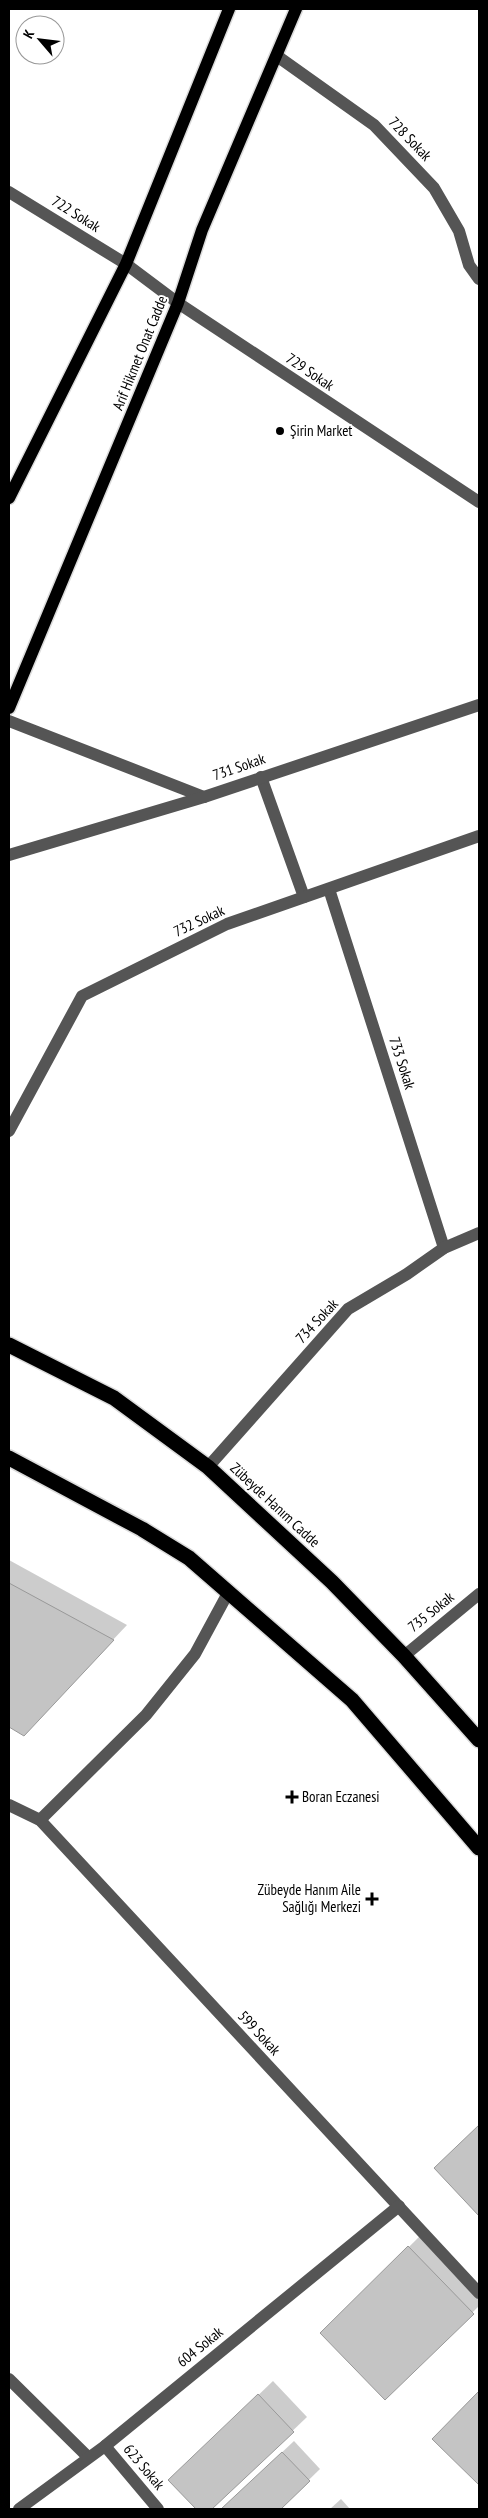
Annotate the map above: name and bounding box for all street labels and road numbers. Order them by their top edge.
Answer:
street label: 728 Sokak [385,113,436,165]
street label: 722 Sokak [48,191,104,236]
street label: Arif Hikmet Onat Cadde [108,293,171,413]
street label: 729 Sokak [283,349,338,395]
street label: 731 Sokak [210,749,268,784]
street label: 732 Sokak [170,900,227,941]
street label: 733 Sokak [385,1034,420,1092]
street label: 734 Sokak [291,1294,342,1347]
street label: Zübeyde Hanım Cadde [227,1458,324,1551]
street label: 735 Sokak [404,1587,458,1636]
street label: 599 Sokak [234,2006,285,2059]
street label: 604 Sokak [173,2322,227,2371]
street label: 623 Sokak [120,2440,169,2494]

